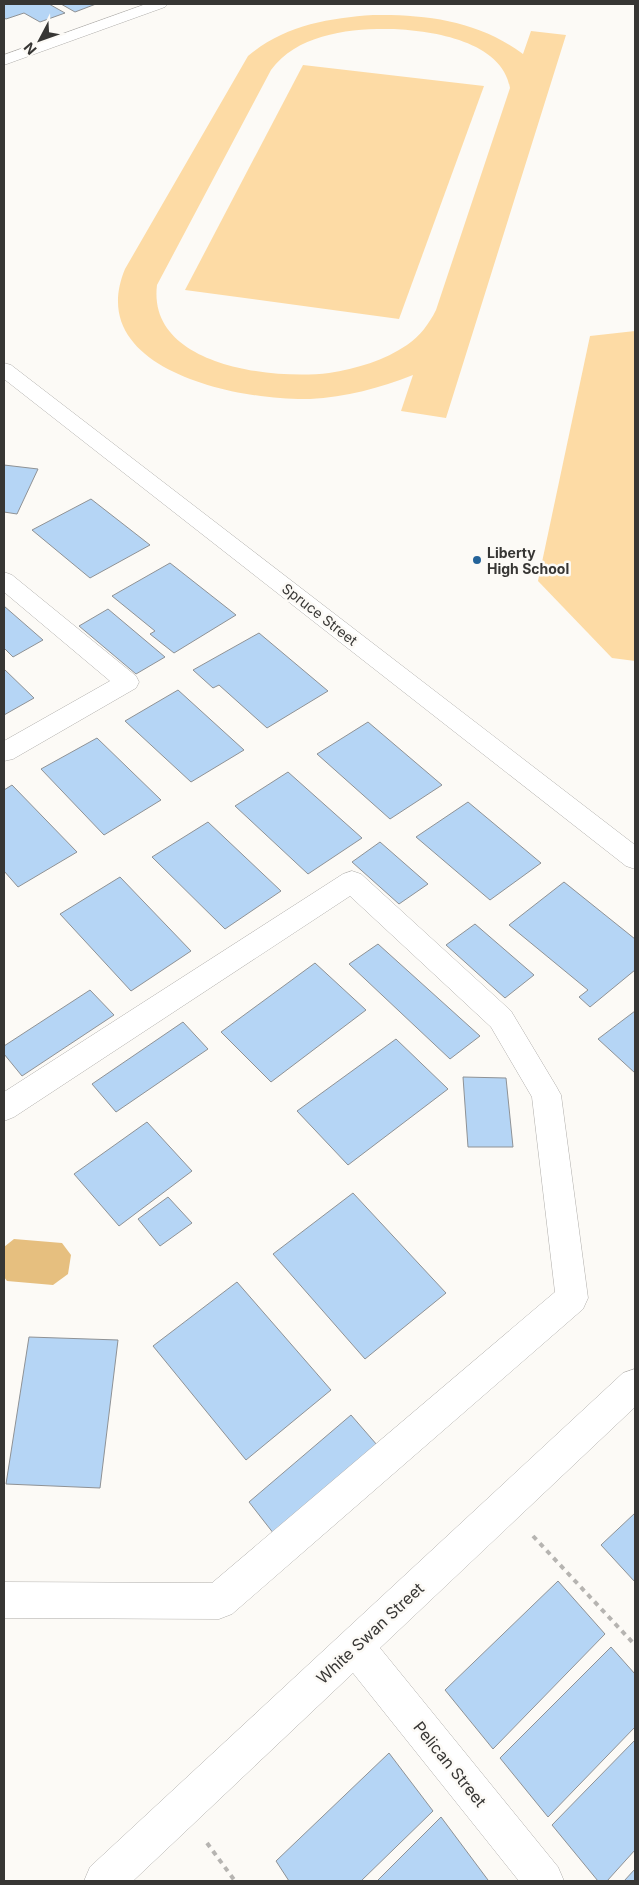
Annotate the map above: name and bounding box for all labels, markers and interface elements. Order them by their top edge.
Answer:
north arrow [15,15,65,65]
text: N [20,39,40,58]
place label: Liberty High School [487,544,569,577]
marker: Liberty High School [471,554,483,566]
street label: Spruce Street [279,579,361,649]
street label: White Swan Street [312,1578,428,1688]
street label: Pelican Street [409,1717,491,1811]

